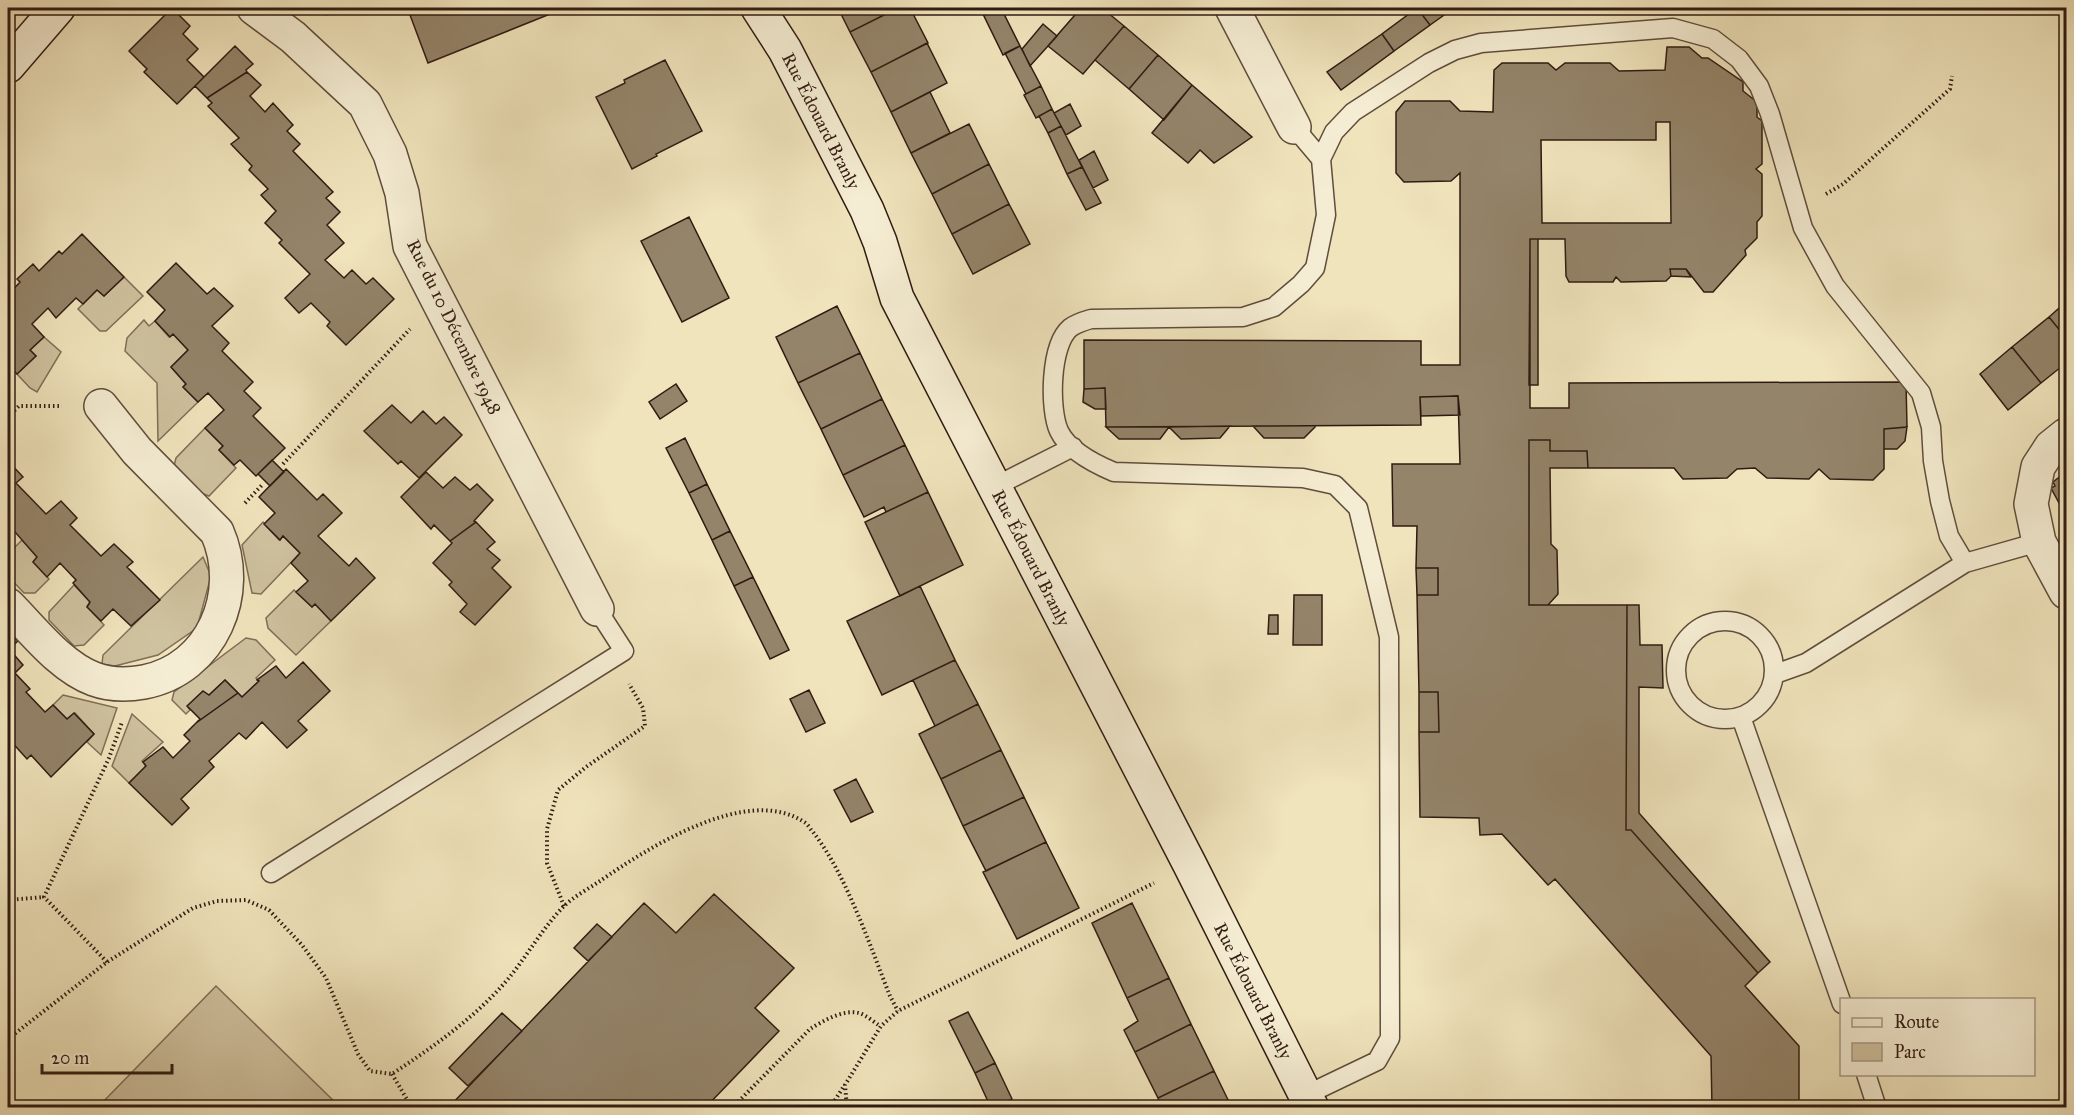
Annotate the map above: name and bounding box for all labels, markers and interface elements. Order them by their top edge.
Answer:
street label: Rue Édouard Branly [777,48,867,193]
street label: Rue du 10 Décembre 1948 [402,236,506,418]
street label: Rue Édouard Branly [987,485,1077,630]
street label: Rue Édouard Branly [1209,918,1299,1063]
legend [1840,998,2035,1076]
text: Route [1894,1011,1939,1033]
scale bar [42,1037,172,1075]
text: Parc [1894,1041,1926,1063]
text: 20 m [51,1047,89,1069]

